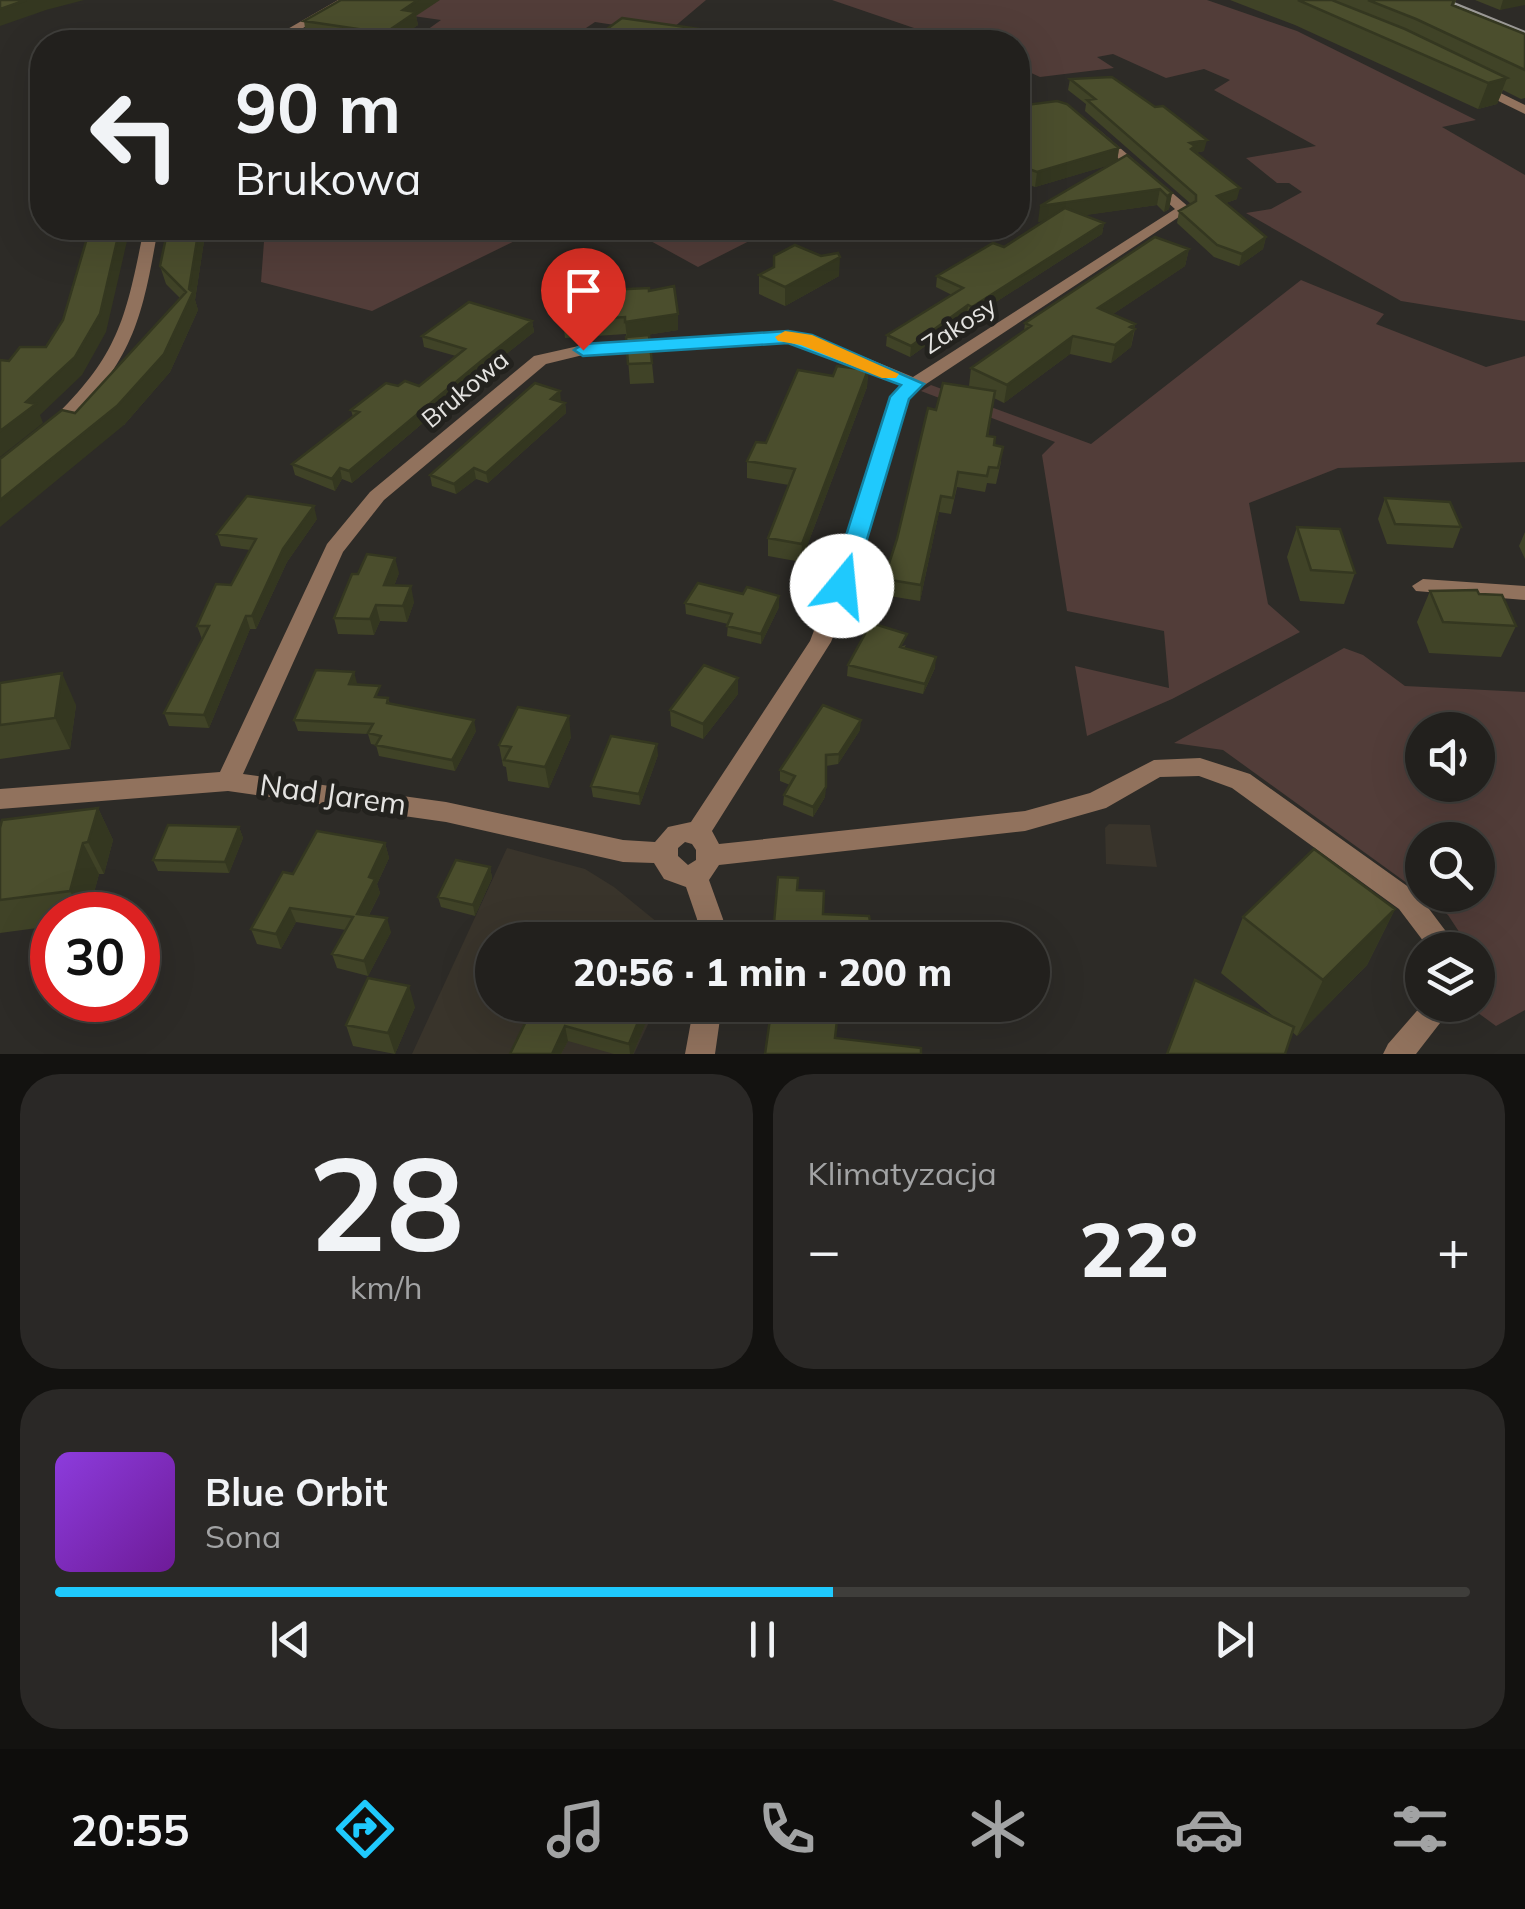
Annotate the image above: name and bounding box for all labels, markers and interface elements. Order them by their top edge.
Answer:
text: 90 m [235,63,401,151]
icon: left [70,70,200,200]
text: Brukowa [235,150,422,206]
pin [541,248,626,351]
icon: arrive [556,263,611,318]
street label: Zakosy [916,289,1002,360]
street label: Brukowa [415,343,514,434]
position arrow [790,534,894,638]
map controls [1405,712,1495,1022]
button: sound [1405,712,1495,802]
street label: Nad Jarem [257,765,409,823]
button: search [1405,822,1495,912]
speed limit sign: 30 [30,892,160,1022]
button: layers [1405,932,1495,1022]
text: 20:56 · 1 min · 200 m [573,948,952,996]
text: 28 [308,1120,464,1284]
text: Klimatyzacja [808,1153,997,1193]
text: 22° [1079,1202,1198,1296]
text: − [808,1215,841,1284]
text: + [1437,1215,1470,1284]
text: km/h [350,1267,422,1307]
text: Blue Orbit [205,1468,388,1516]
text: Sona [205,1516,281,1556]
icon: previous [263,1612,318,1667]
icon: pause [735,1612,790,1667]
icon: next [1207,1612,1262,1667]
icon: directions [330,1794,400,1864]
icon: music [541,1794,611,1864]
icon: phone [752,1794,822,1864]
icon: climate [963,1794,1033,1864]
icon: car [1174,1794,1244,1864]
icon: filters [1385,1794,1455,1864]
text: 20:55 [70,1801,190,1857]

